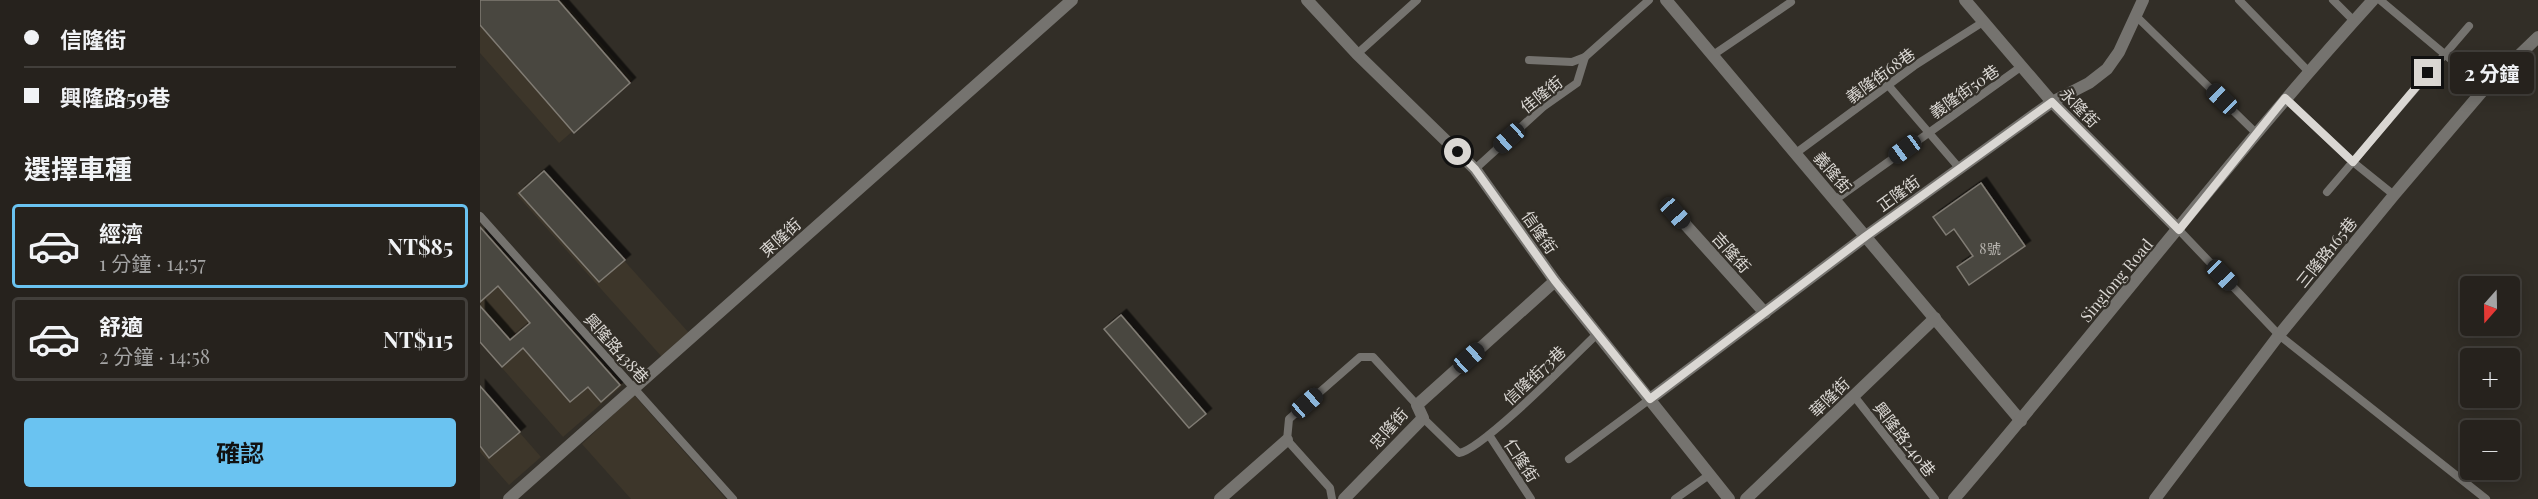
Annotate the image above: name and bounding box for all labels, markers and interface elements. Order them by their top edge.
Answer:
text: 信隆街 [60,24,126,54]
street label: 義隆街68巷 [1841,43,1919,107]
callout: 2 分鐘 [2449,52,2533,94]
street label: 義隆街50巷 [1925,59,2003,123]
route end [2414,59,2441,86]
text: 2 分鐘 [2465,59,2519,86]
street label: 佳隆街 [1516,71,1566,117]
car [2203,80,2241,118]
text: 興隆路59巷 [60,82,170,112]
street label: 永隆街 [2056,82,2104,132]
car [1490,119,1528,157]
car [1885,131,1925,167]
route start [1444,138,1471,165]
street label: 義隆街 [1810,147,1856,197]
text: 選擇車種 [24,150,132,186]
street label: 正隆街 [1872,170,1924,216]
car [1656,194,1694,232]
street label: 信隆街 [1518,206,1562,258]
street label: 三隆路165巷 [2291,212,2361,292]
street label: 東隆街 [755,213,805,261]
text: 經濟 [99,218,143,248]
icon: car [27,219,81,273]
street label: 吉隆街 [1708,227,1756,277]
text: NT$85 [387,231,453,261]
street label: Singlong Road [2075,234,2157,326]
house number: 8號 [1979,239,2001,258]
text: 1 分鐘 · 14:57 [99,249,206,276]
car [2203,256,2241,294]
north arrow [2460,276,2520,336]
map controls [2460,276,2520,480]
street label: 興隆路438巷 [580,309,654,387]
text: 舒適 [99,311,143,341]
icon: car [27,312,81,366]
text: NT$115 [383,324,453,354]
car [1450,339,1488,377]
street label: 信隆街73巷 [1498,341,1570,409]
text: 2 分鐘 · 14:58 [99,342,210,369]
button: + [2460,348,2520,408]
street label: 華隆街 [1804,373,1854,421]
car [1288,384,1326,422]
street label: 興隆路240巷 [1869,397,1941,481]
street label: 忠隆街 [1364,403,1412,453]
button: 確認 [24,418,456,487]
button: − [2460,420,2520,480]
street label: 仁隆街 [1500,434,1544,486]

